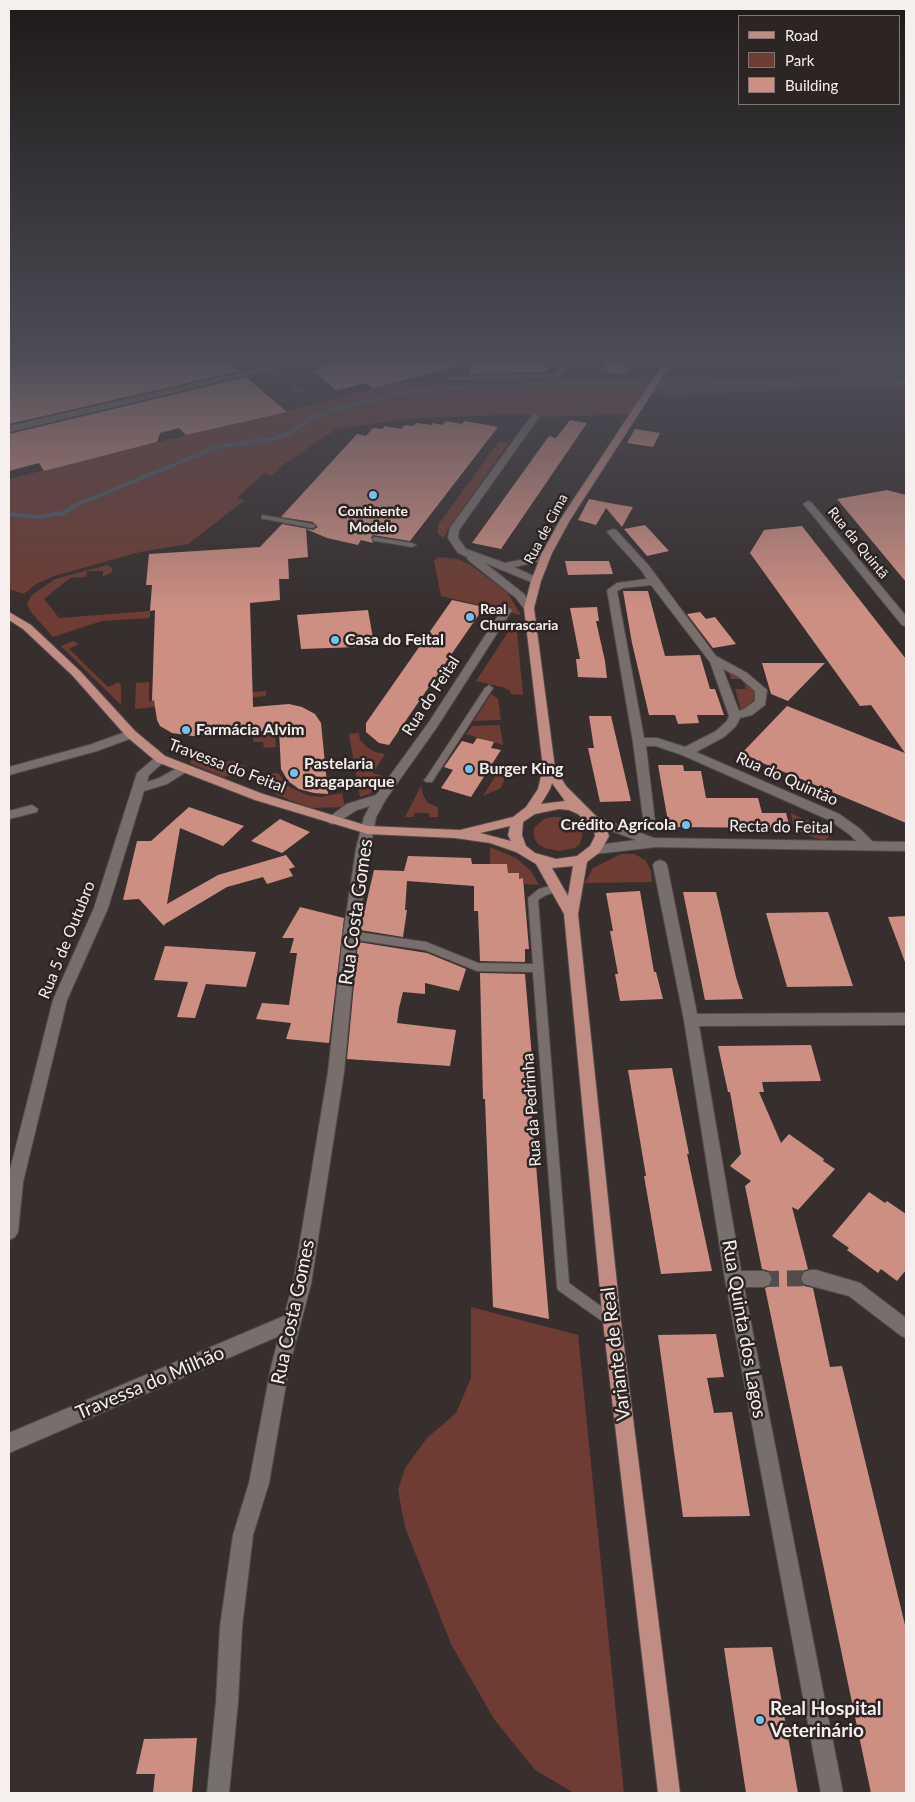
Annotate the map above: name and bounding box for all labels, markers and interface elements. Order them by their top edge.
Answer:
legend [738,15,900,105]
text: Road [785,26,818,44]
text: Park [785,51,814,69]
text: Building [785,76,838,94]
marker: Continente Modelo [367,489,379,501]
street label: Rua de Cima [521,491,571,567]
place label: Continente Modelo [338,503,408,536]
street label: Rua da Quintã [824,504,892,582]
place label: Real Churrascaria [480,601,558,634]
marker: Real Churrascaria [464,611,476,623]
place label: Casa do Feital [345,630,444,650]
marker: Casa do Feital [329,634,341,646]
street label: Rua do Feital [398,653,464,739]
place label: Farmácia Alvim [196,720,304,740]
marker: Farmácia Alvim [180,724,192,736]
street label: Travessa do Feital [166,735,288,797]
street label: Rua do Quintão [733,748,841,810]
place label: Pastelaria Bragaparque [304,754,395,792]
place label: Burger King [479,759,564,779]
marker: Burger King [463,763,475,775]
marker: Pastelaria Bragaparque [288,767,300,779]
place label: Crédito Agrícola [561,815,676,835]
street label: Recta do Feital [729,816,833,838]
marker: Crédito Agrícola [680,819,692,831]
street label: Rua Costa Gomes [334,837,378,987]
street label: Rua 5 de Outubro [35,878,99,1002]
street label: Rua da Pedrinha [518,1053,546,1167]
street label: Rua Costa Gomes [267,1238,319,1386]
street label: Rua Quinta dos Lagos [717,1238,771,1420]
street label: Variante de Real [596,1286,636,1422]
street label: Travessa do Milhão [72,1341,228,1425]
place label: Real Hospital Veterinário [770,1698,881,1742]
marker: Real Hospital Veterinário [754,1714,766,1726]

